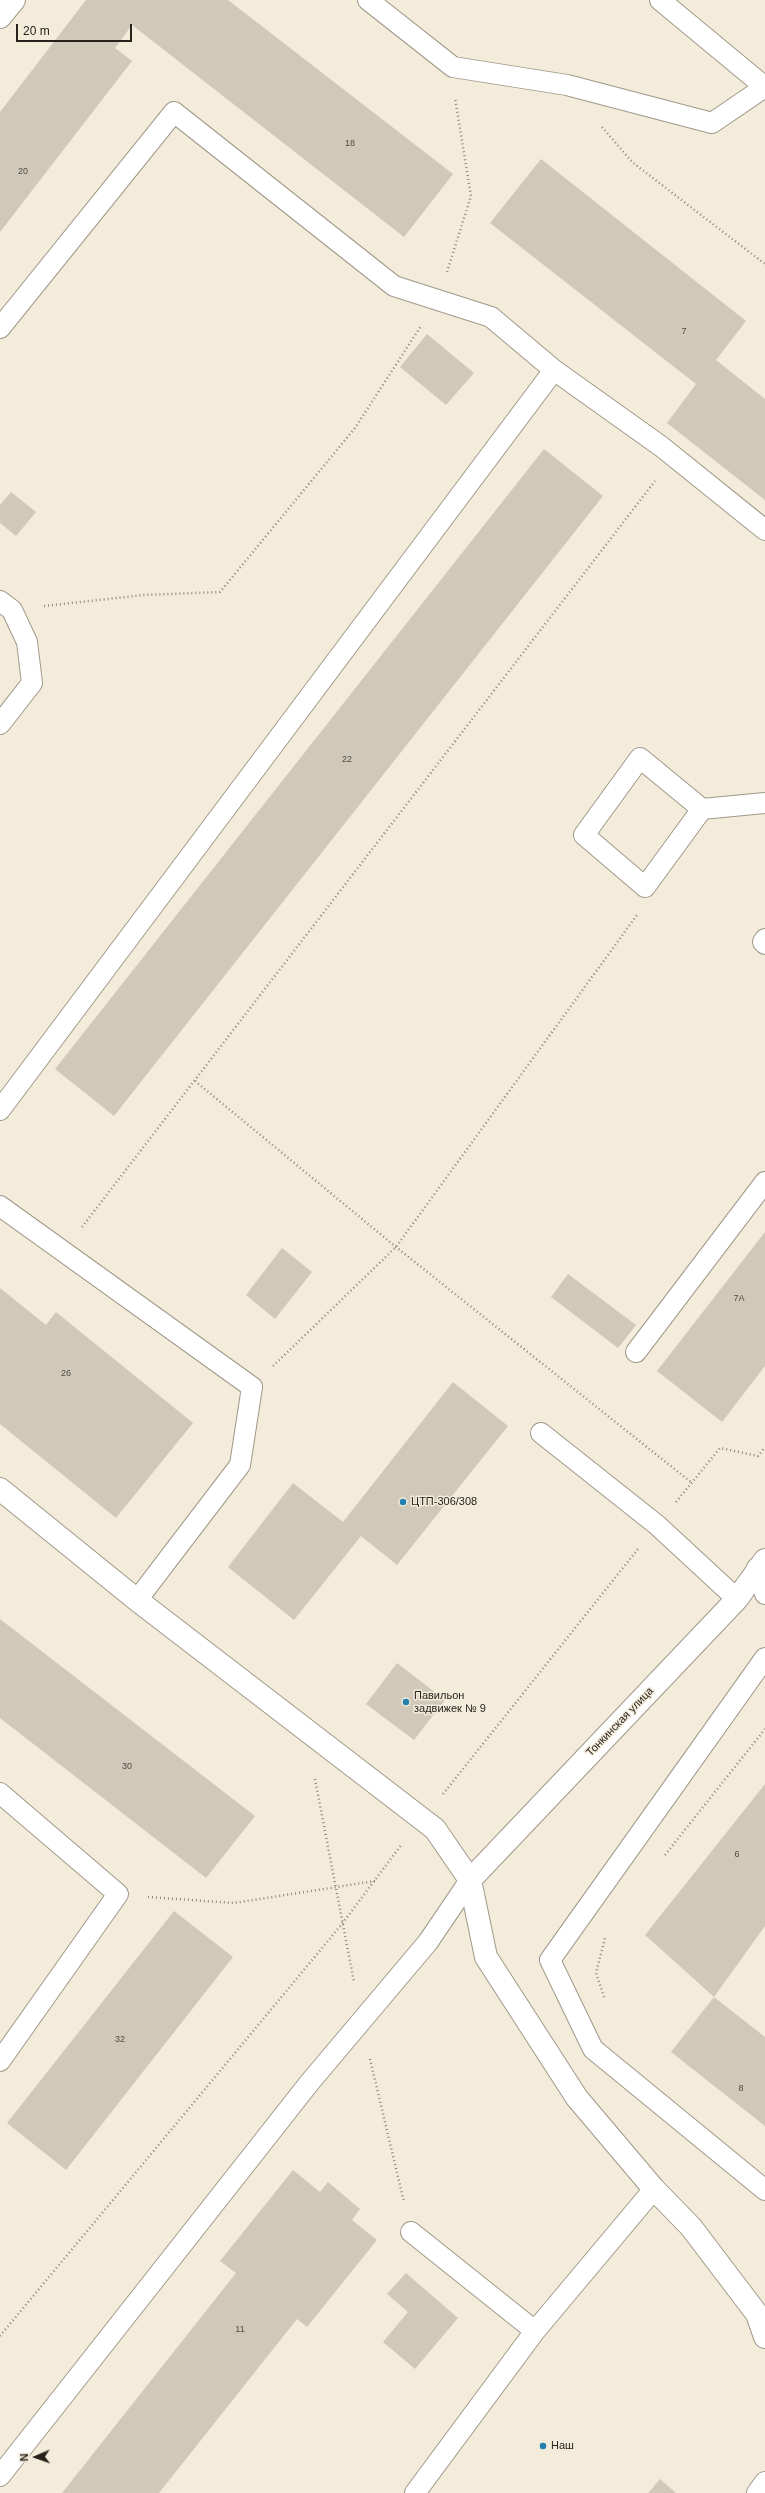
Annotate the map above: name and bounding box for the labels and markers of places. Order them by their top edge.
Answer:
place label: ЦТП-306/308 [411,1495,477,1509]
marker: ЦТП-306/308 [398,1497,408,1507]
place label: Павильон задвижек № 9 [414,1689,486,1715]
marker: Павильон задвижек № 9 [401,1697,411,1707]
place label: Наш [551,2439,574,2453]
marker: Наш [538,2441,548,2451]

